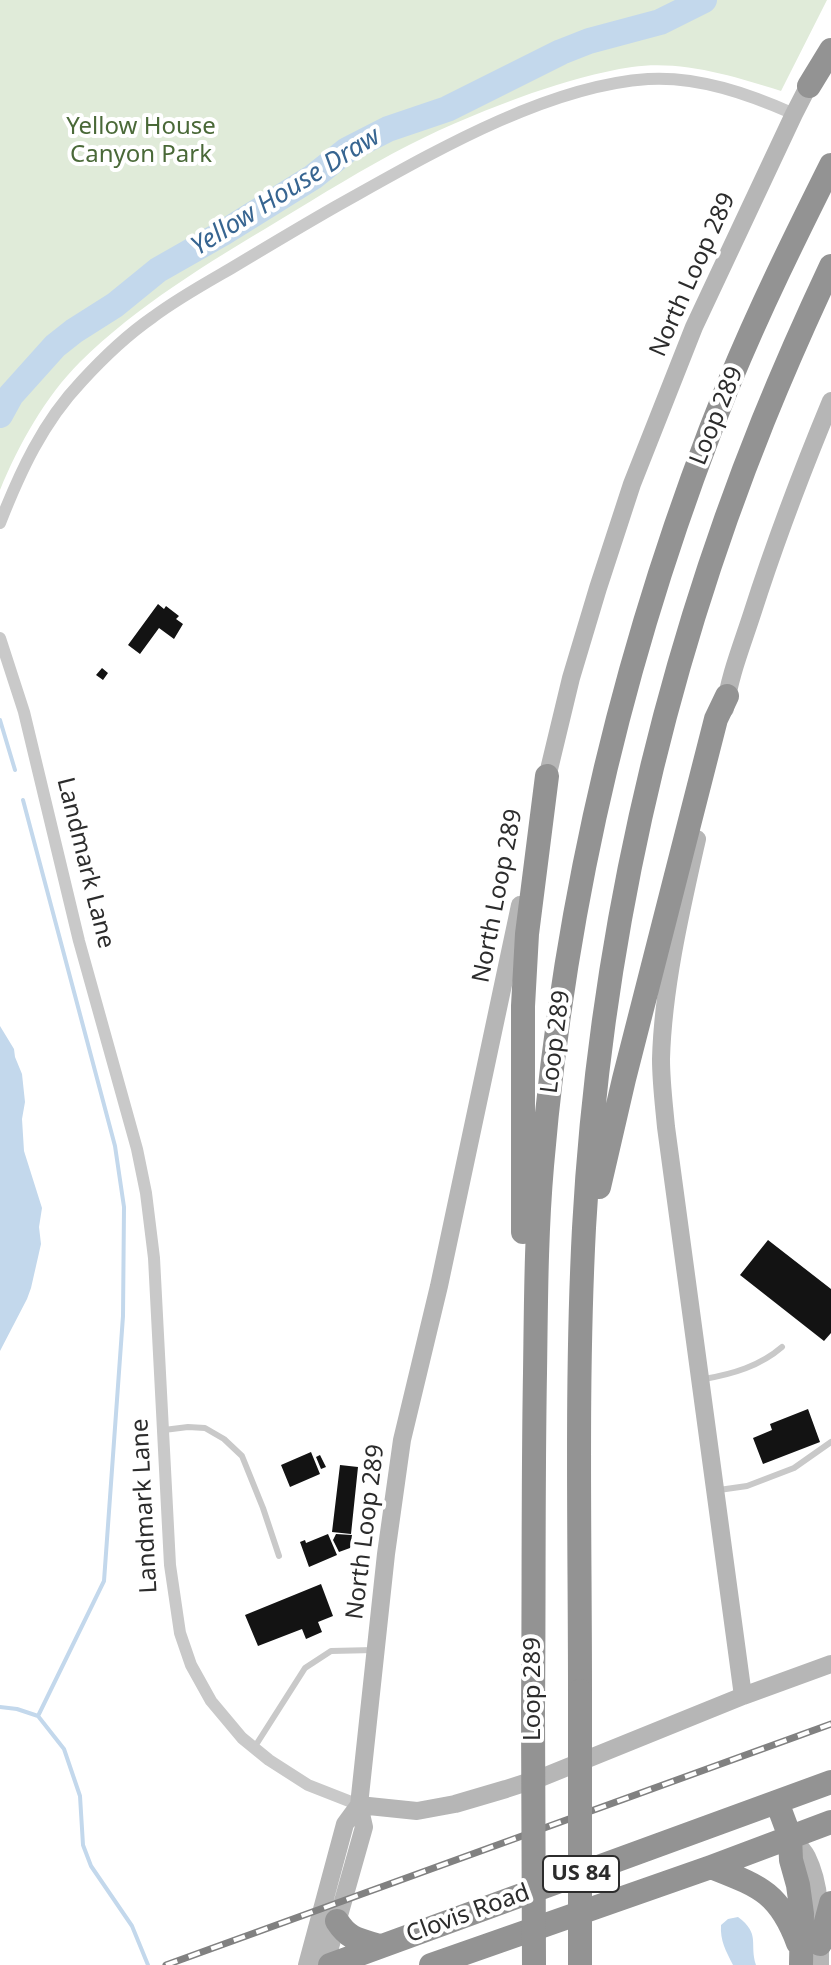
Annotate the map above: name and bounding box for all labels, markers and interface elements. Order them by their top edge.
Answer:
park label: Yellow House Canyon Park [66,113,216,169]
water label: Yellow House Draw [186,121,386,263]
street label: North Loop 289 [644,189,742,361]
street label: Loop 289 [684,362,750,470]
street label: Landmark Lane [50,775,120,951]
street label: North Loop 289 [467,807,529,985]
street label: Loop 289 [535,989,577,1095]
street label: Landmark Lane [126,1418,164,1594]
street label: North Loop 289 [341,1443,391,1621]
street label: Loop 289 [519,1637,547,1741]
road number: US 84 [543,1856,619,1892]
street label: Clovis Road [402,1878,534,1950]

